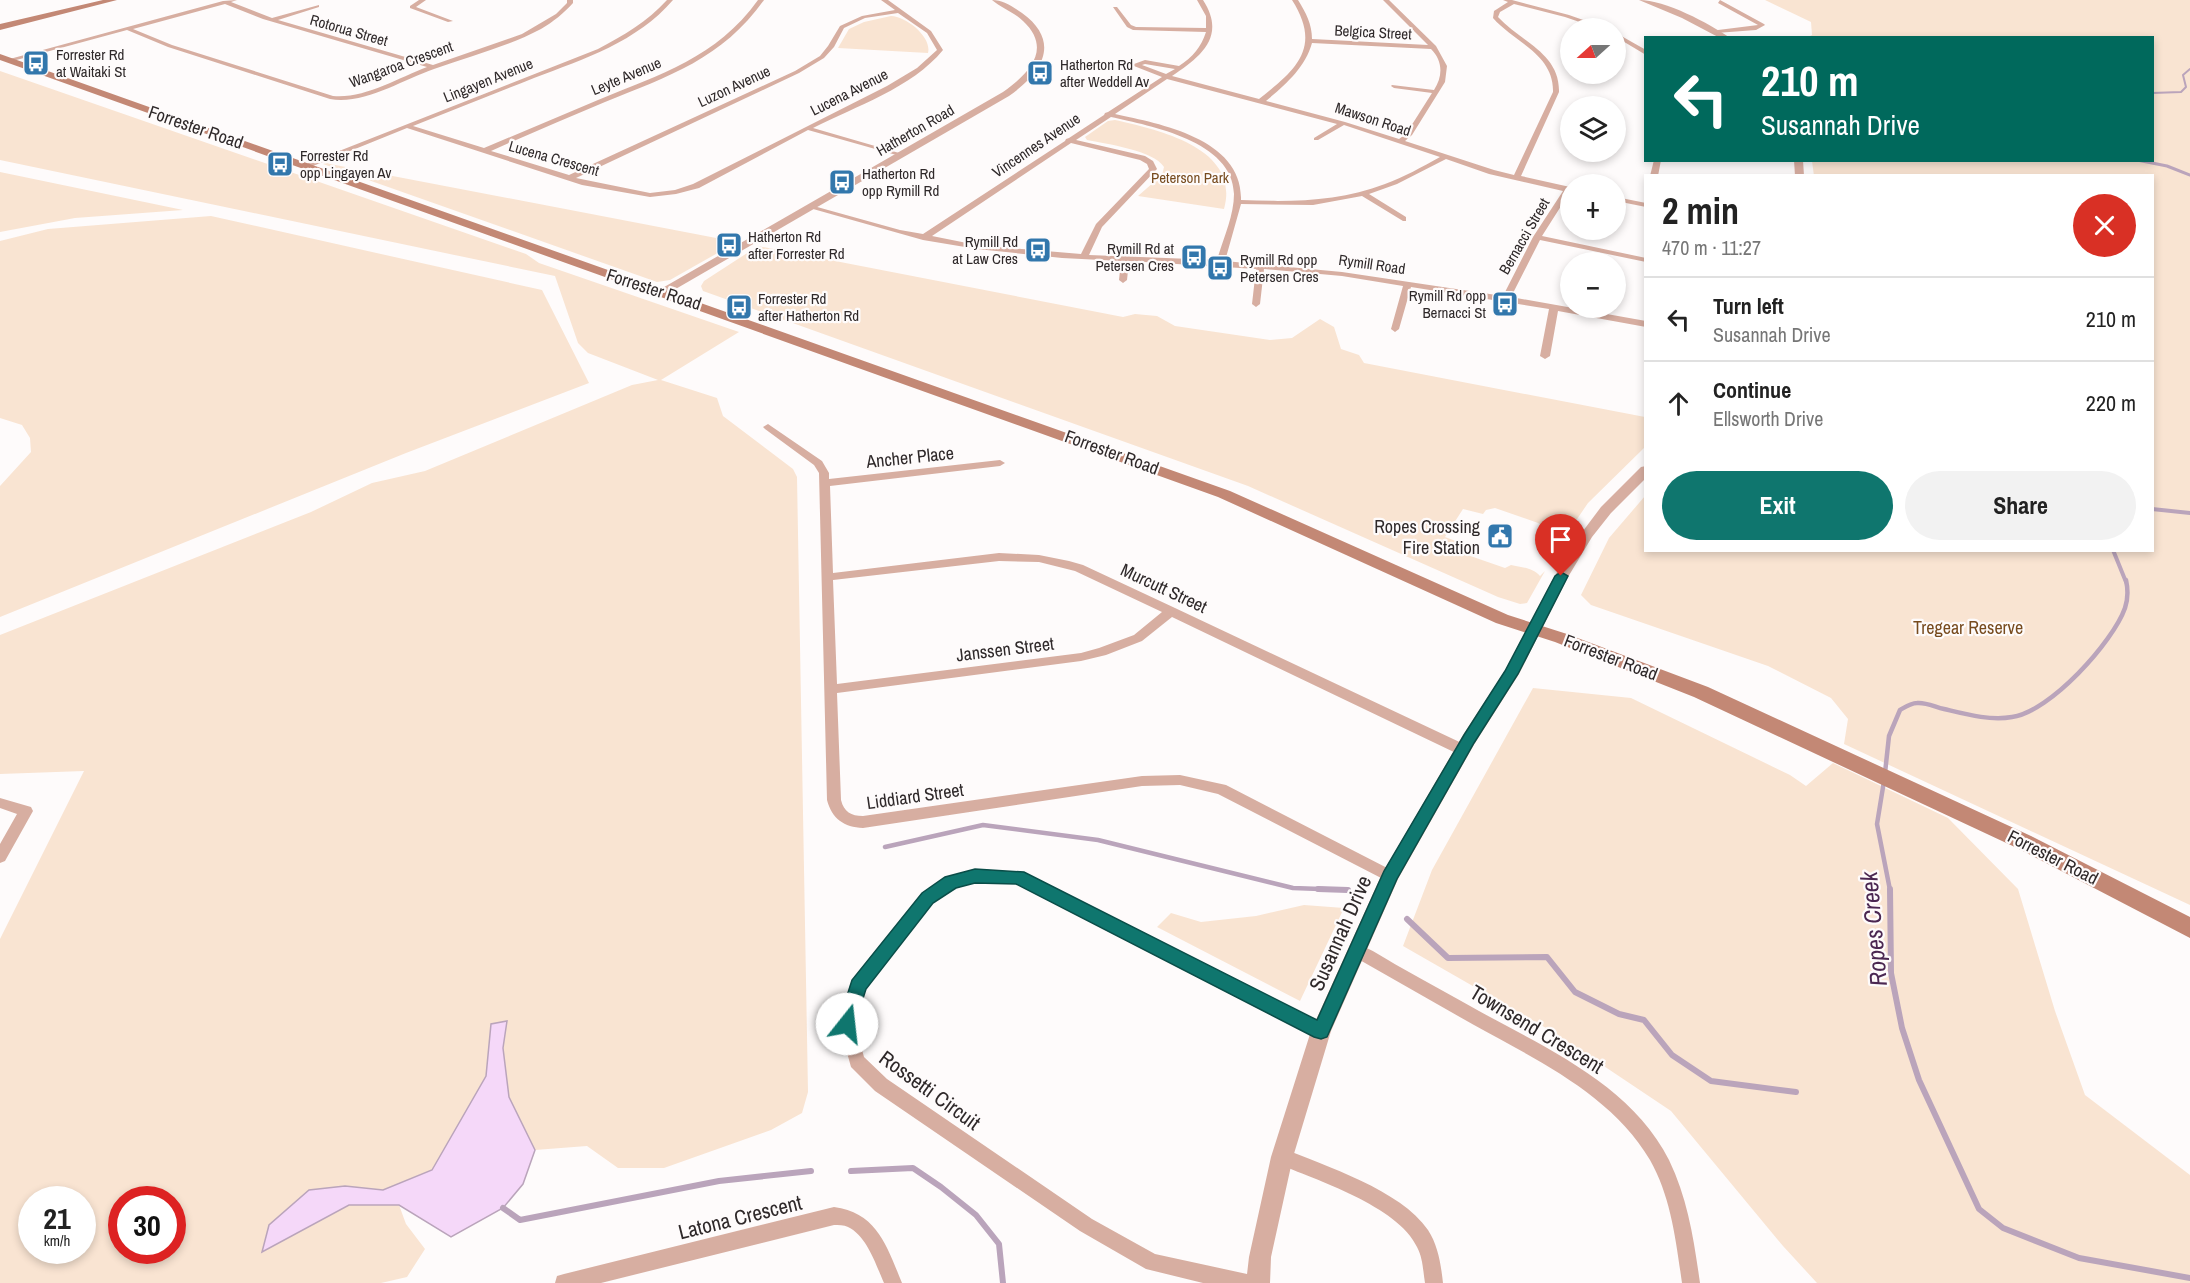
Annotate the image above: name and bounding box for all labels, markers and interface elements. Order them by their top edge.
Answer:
street label: Rotorua Street [308,9,391,51]
north arrow [1560,18,1626,84]
map controls [1560,18,1626,318]
street label: Belgica Street [1334,19,1413,45]
street label: Wangaroa Crescent [346,35,456,92]
place label: Forrester Rd at Waitaki St [56,44,127,82]
bus stop icon: Forrester Rd at Waitaki St [21,48,51,78]
street label: Lingayen Avenue [440,52,536,108]
street label: Leyte Avenue [588,52,664,100]
text: 210 m [1761,53,1859,109]
place label: Hatherton Rd after Weddell Av [1060,54,1150,92]
bus stop icon: Hatherton Rd after Weddell Av [1025,58,1055,88]
street label: Luzon Avenue [694,60,774,112]
icon: left [1662,60,1740,138]
street label: Lucena Avenue [807,63,892,121]
button: layers [1560,96,1626,162]
street label: Mawson Road [1332,97,1414,141]
street label: Forrester Road [145,99,247,155]
street label: Hatherton Road [872,99,958,161]
text: Susannah Drive [1761,107,1920,143]
street label: Vincennes Avenue [988,108,1084,182]
street label: Lucena Crescent [506,135,602,181]
place label: Forrester Rd opp Lingayen Av [300,145,392,183]
bus stop icon: Forrester Rd opp Lingayen Av [265,149,295,179]
place label: Hatherton Rd opp Rymill Rd [862,163,939,201]
bus stop icon: Hatherton Rd opp Rymill Rd [827,167,857,197]
park label: Peterson Park [1151,167,1230,188]
button: + [1560,174,1626,240]
text: 2 min [1662,187,1739,235]
street label: Bernacci Street [1494,194,1555,278]
button: close [2073,194,2136,257]
place label: Hatherton Rd after Forrester Rd [748,226,844,264]
bus stop icon: Hatherton Rd after Forrester Rd [714,230,744,260]
place label: Rymill Rd at Law Cres [952,231,1018,269]
text: 470 m · 11:27 [1662,234,1761,261]
bus stop icon: Rymill Rd at Law Cres [1023,235,1053,265]
place label: Rymill Rd at Petersen Cres [1095,238,1175,276]
bus stop icon: Rymill Rd at Petersen Cres [1179,242,1209,272]
place label: Rymill Rd opp Petersen Cres [1240,249,1319,287]
street label: Rymill Road [1337,249,1407,279]
button: − [1560,252,1626,318]
bus stop icon: Rymill Rd opp Petersen Cres [1205,253,1235,283]
street label: Forrester Road [603,262,705,316]
place label: Rymill Rd opp Bernacci St [1409,285,1487,323]
place label: Forrester Rd after Hatherton Rd [758,288,859,326]
bus stop icon: Rymill Rd opp Bernacci St [1490,289,1520,319]
text: Turn left [1713,291,1784,321]
bus stop icon: Forrester Rd after Hatherton Rd [724,292,754,322]
icon: left [1662,303,1695,336]
text: 210 m [2086,304,2136,334]
text: Susannah Drive [1713,321,1831,348]
text: Continue [1713,375,1791,405]
icon: ahead [1662,387,1695,420]
text: 220 m [2086,388,2136,418]
text: Ellsworth Drive [1713,405,1823,432]
street label: Forrester Road [1061,423,1163,481]
street label: Ancher Place [864,440,955,474]
button: Exit [1662,471,1893,540]
button: Share [1905,471,2136,540]
place label: Ropes Crossing Fire Station [1374,514,1481,560]
pin [1535,514,1586,576]
public building icon: Ropes Crossing Fire Station [1485,521,1515,551]
icon: arrive [1544,523,1577,556]
street label: Murcutt Street [1117,557,1211,619]
park label: Tregear Reserve [1913,615,2023,640]
street label: Forrester Road [1561,628,1661,686]
street label: Janssen Street [955,631,1055,667]
street label: Liddiard Street [865,777,965,815]
street label: Forrester Road [2003,823,2103,891]
water label: Ropes Creek [1852,869,1894,988]
street label: Susannah Drive [1302,871,1378,995]
street label: Townsend Crescent [1465,978,1609,1080]
position arrow [815,992,879,1056]
street label: Rossetti Circuit [873,1043,987,1137]
speed limit sign: 30 [108,1186,186,1264]
street label: Latona Crescent [675,1188,805,1246]
text: 21 [43,1198,71,1238]
text: km/h [44,1230,70,1251]

